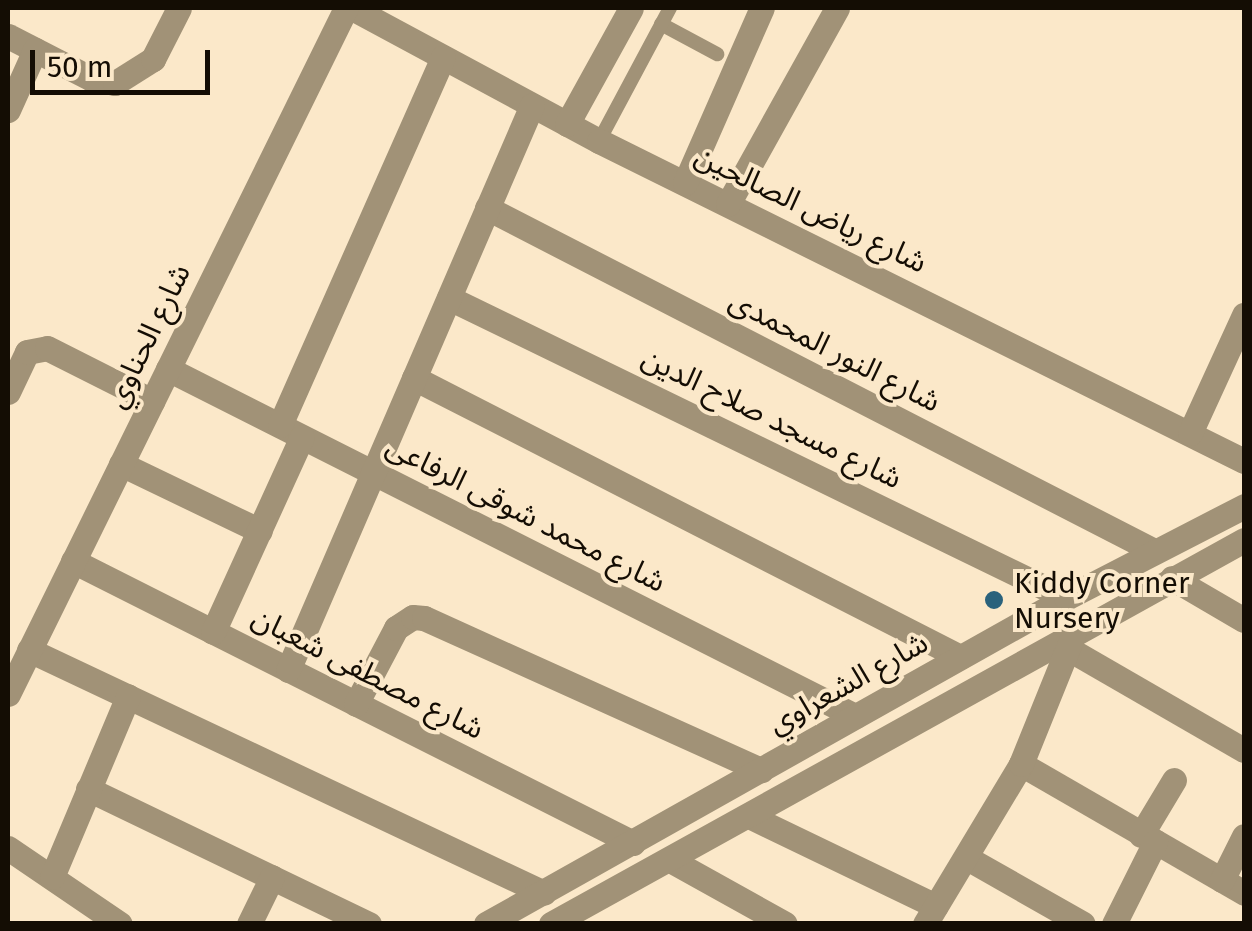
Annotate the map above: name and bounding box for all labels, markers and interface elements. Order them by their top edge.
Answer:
scale bar [35,30,215,92]
text: 50 m [47,49,112,85]
street label: شارع رياض الصالحين [689,137,933,281]
street label: شارع الحناوي [98,258,198,414]
street label: شارع النور المحمدى [723,282,947,420]
street label: شارع مسجد صلاح الدين [636,339,908,497]
street label: شارع محمد شوقى الرفاعى [380,428,672,600]
place label: Kiddy Corner Nursery [1014,565,1190,636]
marker: Kiddy Corner Nursery [983,589,1005,611]
street label: شارع مصطفى شعبان [246,599,490,747]
street label: شارع الشعراوي [762,624,934,742]

